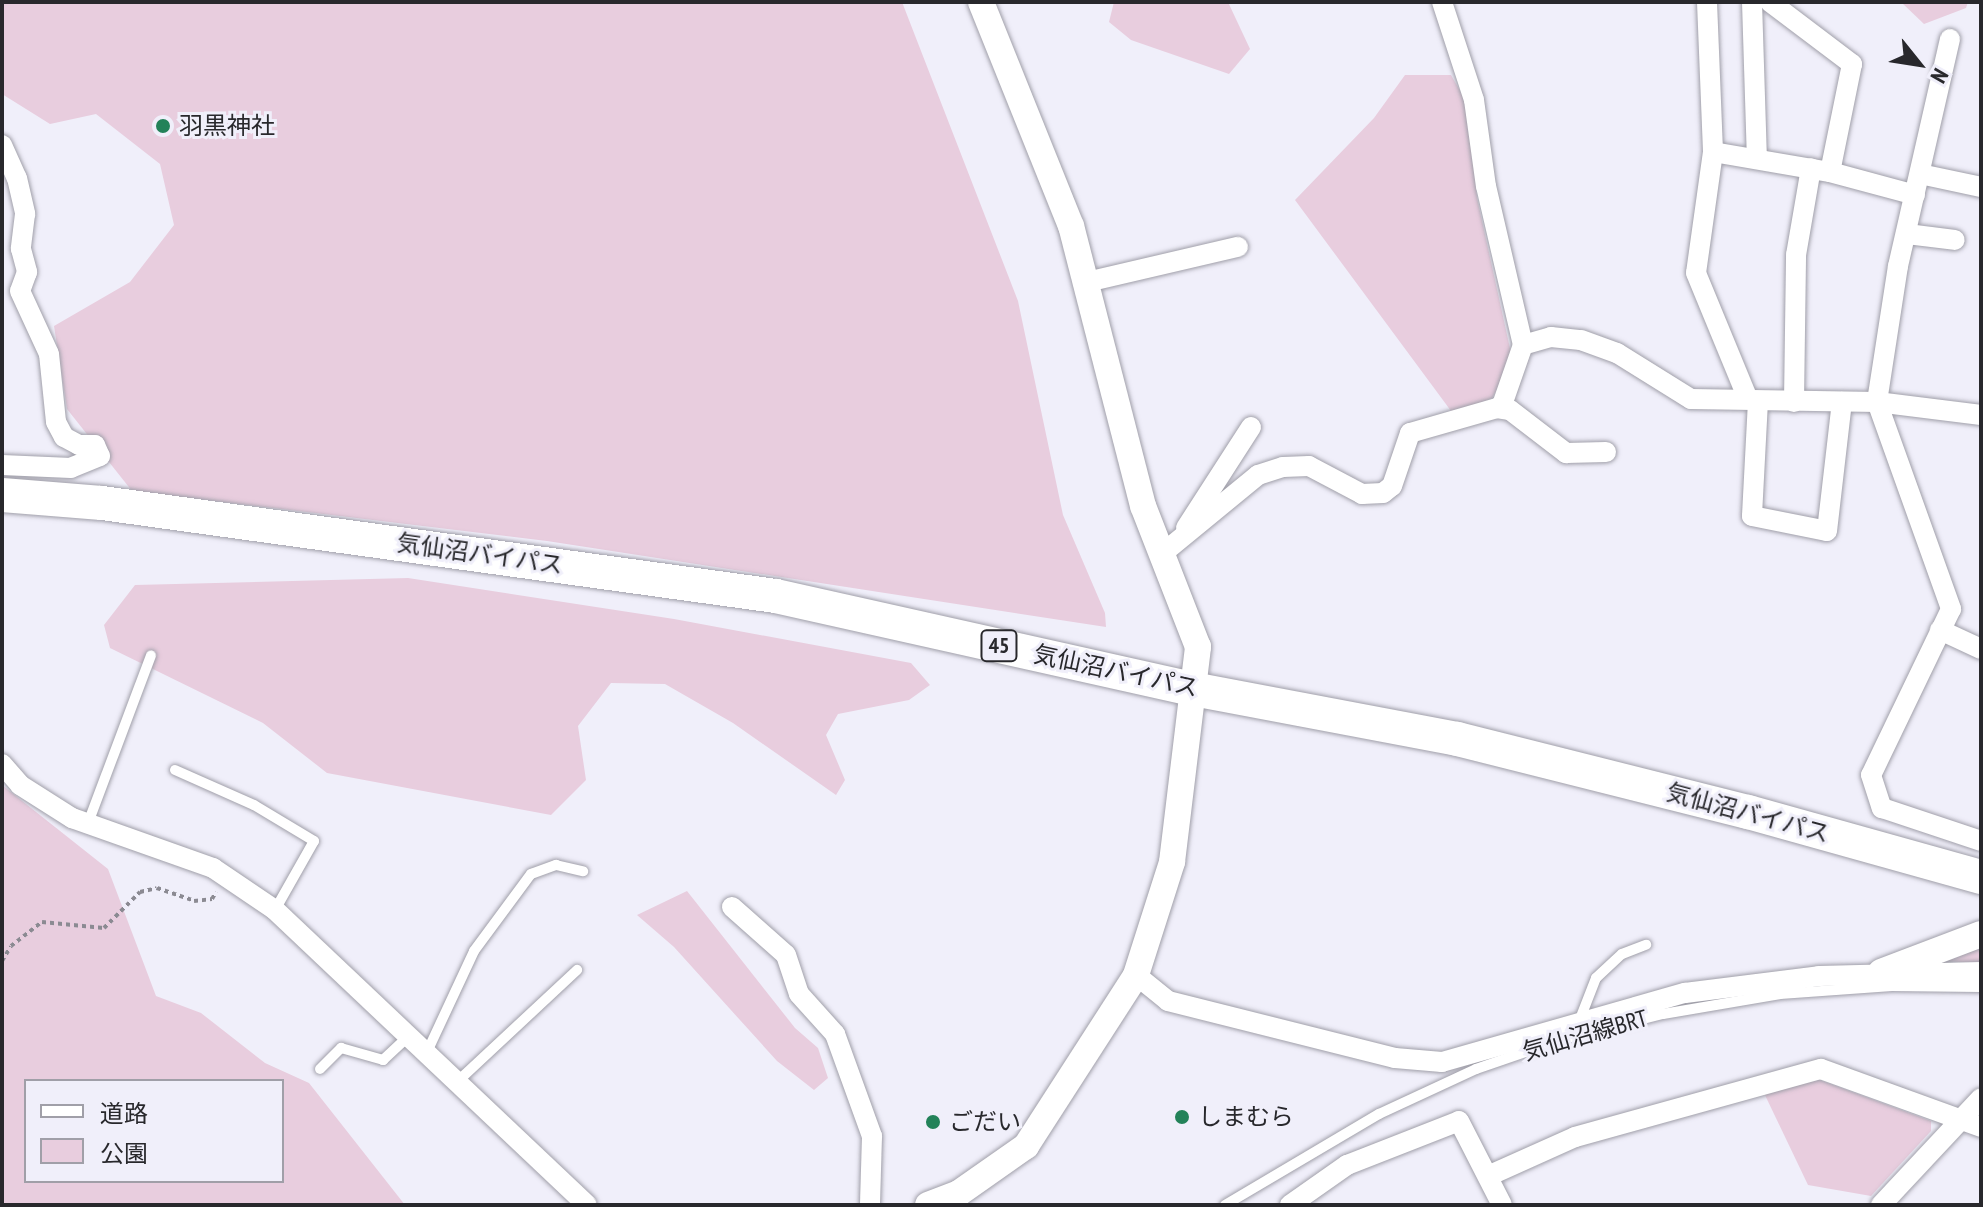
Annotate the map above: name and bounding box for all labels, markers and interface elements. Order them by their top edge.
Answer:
north arrow [1879,24,1959,104]
text: N [1925,64,1955,88]
place label: 羽黒神社 [179,112,275,140]
marker: 羽黒神社 [154,117,172,135]
street label: 気仙沼バイパス [395,528,565,580]
road number: 45 [979,628,1019,664]
street label: 気仙沼バイパス [1031,639,1201,703]
street label: 気仙沼バイパス [1663,777,1833,849]
street label: 気仙沼線BRT [1519,1003,1651,1067]
legend [24,1079,284,1183]
text: 道路 [100,1098,148,1129]
place label: しまむら [1198,1103,1294,1131]
place label: ごだい [949,1108,1021,1136]
marker: しまむら [1173,1108,1191,1126]
marker: ごだい [924,1113,942,1131]
text: 公園 [100,1138,148,1169]

